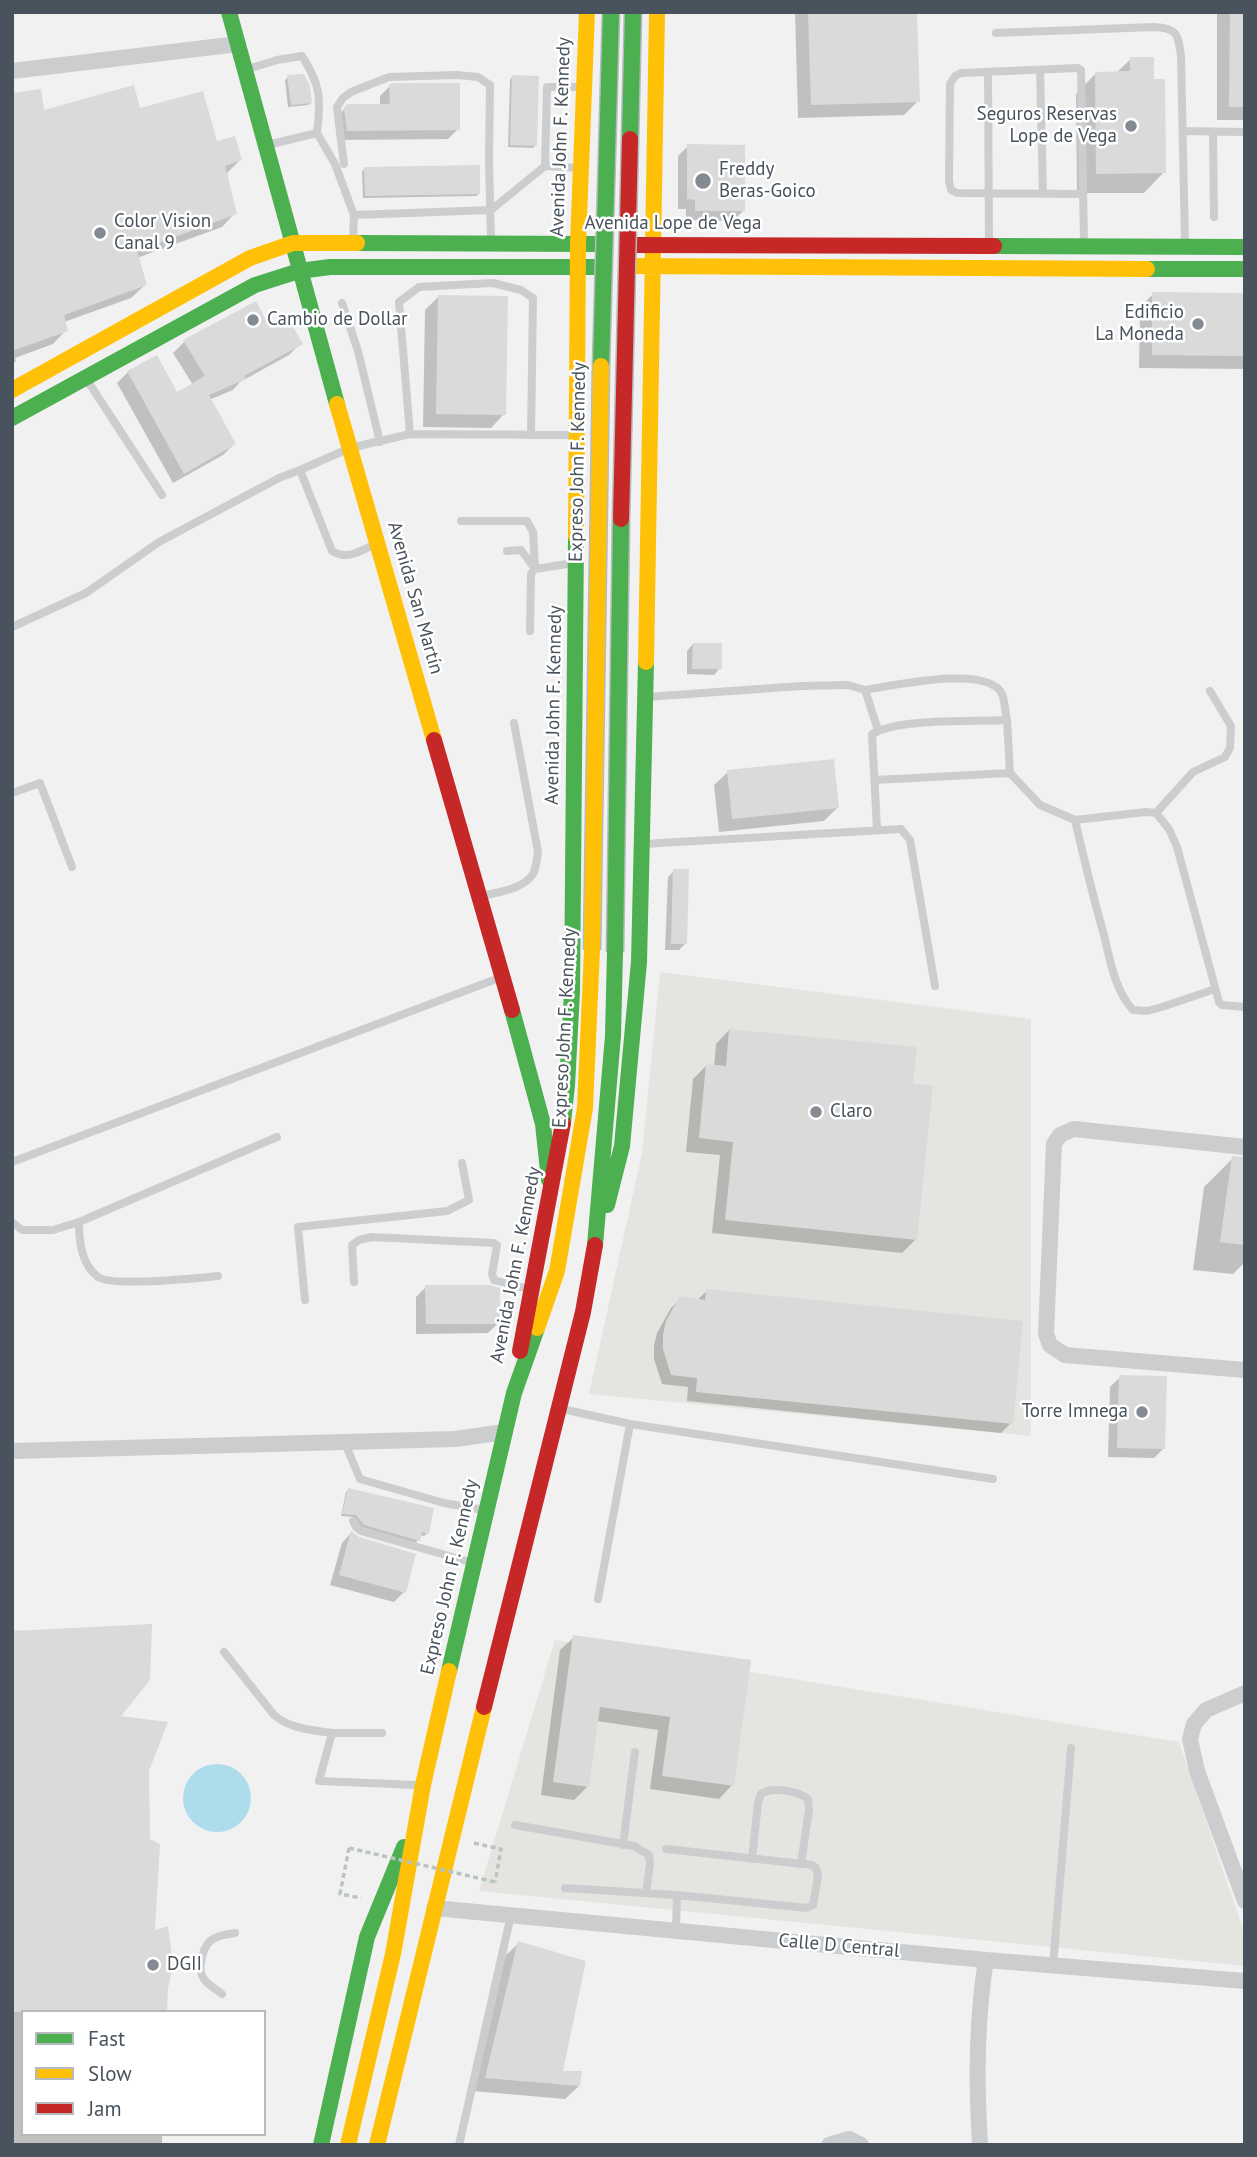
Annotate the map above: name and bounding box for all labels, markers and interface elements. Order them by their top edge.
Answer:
street label: Avenida John F. Kennedy [546,37,576,237]
place label: Seguros Reservas Lope de Vega [977,104,1117,148]
marker: Seguros Reservas Lope de Vega [1123,118,1139,134]
place label: Freddy Beras-Goico [719,159,816,203]
marker: Freddy Beras-Goico [693,171,713,191]
place label: Color Vision Canal 9 [114,211,211,255]
street label: Avenida Lope de Vega [585,213,761,235]
marker: Color Vision Canal 9 [92,225,108,241]
place label: Edificio La Moneda [1095,302,1184,346]
place label: Cambio de Dollar [267,309,408,331]
marker: Cambio de Dollar [245,312,261,328]
marker: Edificio La Moneda [1190,316,1206,332]
street label: Expreso John F. Kennedy [565,362,591,562]
street label: Avenida San Martín [382,519,448,677]
street label: Avenida John F. Kennedy [541,605,567,805]
street label: Expreso John F. Kennedy [548,928,582,1128]
place label: Claro [830,1101,872,1123]
marker: Claro [808,1104,824,1120]
street label: Avenida John F. Kennedy [486,1165,546,1365]
place label: Torre Imnega [1022,1401,1128,1423]
marker: Torre Imnega [1134,1404,1150,1420]
street label: Expreso John F. Kennedy [416,1477,484,1677]
street label: Calle D Central [778,1929,900,1963]
place label: DGII [167,1954,202,1976]
marker: DGII [145,1957,161,1973]
legend [21,2010,266,2136]
text: Fast [88,2025,125,2052]
text: Slow [88,2060,132,2087]
text: Jam [88,2095,122,2122]

